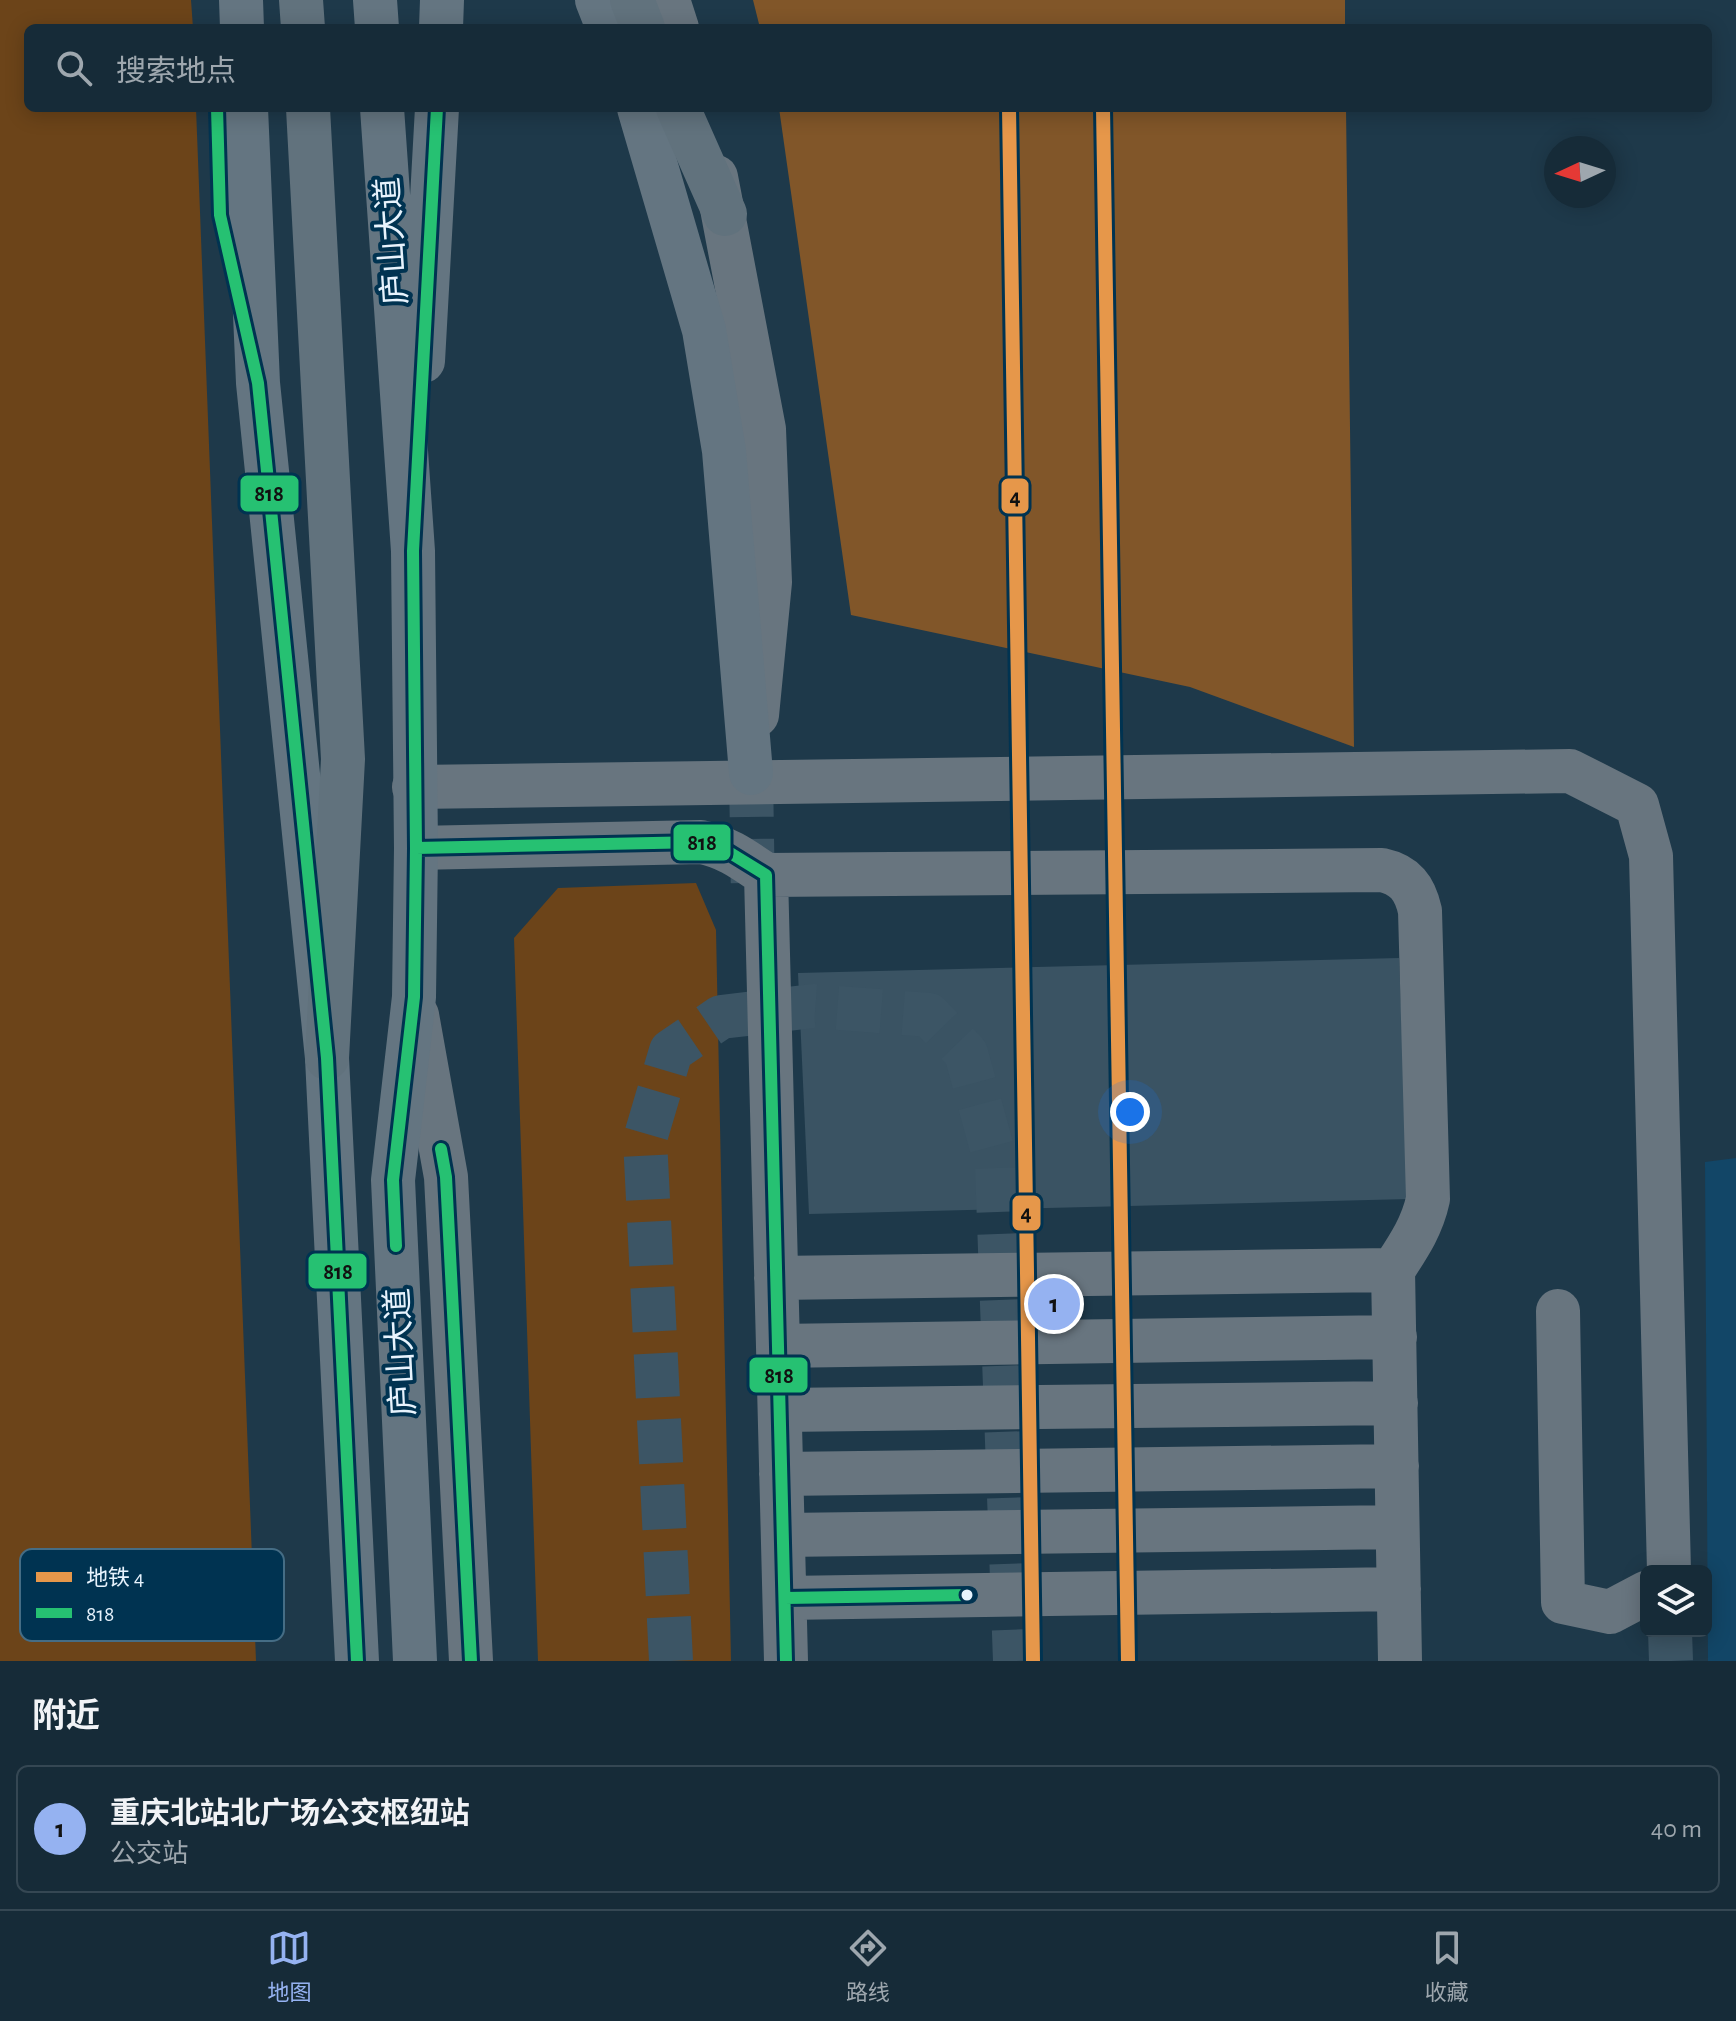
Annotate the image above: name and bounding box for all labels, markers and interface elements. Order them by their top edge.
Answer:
search box [24,24,1712,112]
icon: search [52,46,96,90]
text: 搜索地点 [116,57,236,87]
north arrow [1544,136,1616,208]
street label: 庐山大道 [370,176,412,306]
line badge: 818 [239,474,300,513]
line badge: 4 [1000,477,1030,515]
text: 818 [254,483,284,505]
text: 4 [1009,486,1021,508]
line badge: 818 [672,823,732,862]
text: 818 [687,832,717,854]
your location [1110,1092,1150,1132]
line badge: 4 [1011,1194,1042,1232]
text: 4 [1020,1202,1032,1224]
line badge: 818 [307,1252,368,1290]
text: 818 [323,1261,353,1283]
pin: 1 [1028,1274,1080,1334]
street label: 庐山大道 [380,1287,420,1417]
line badge: 818 [748,1356,809,1394]
text: 818 [764,1365,794,1387]
legend [20,1549,284,1641]
map controls [1640,1565,1712,1637]
button: layers [1640,1565,1712,1637]
text: 地铁 4 [86,1566,144,1589]
unlabelled marker [959,1587,975,1603]
text: 818 [86,1603,114,1625]
text: 附近 [32,1700,100,1734]
text: 重庆北站北广场公交枢纽站 [110,1799,470,1829]
text: 1 [55,1816,65,1842]
text: 40 m [1651,1816,1702,1842]
text: 公交站 [110,1841,188,1867]
tab: 地图 [267,1926,311,2006]
tab: 路线 [846,1926,890,2006]
tab: 收藏 [1425,1926,1469,2006]

